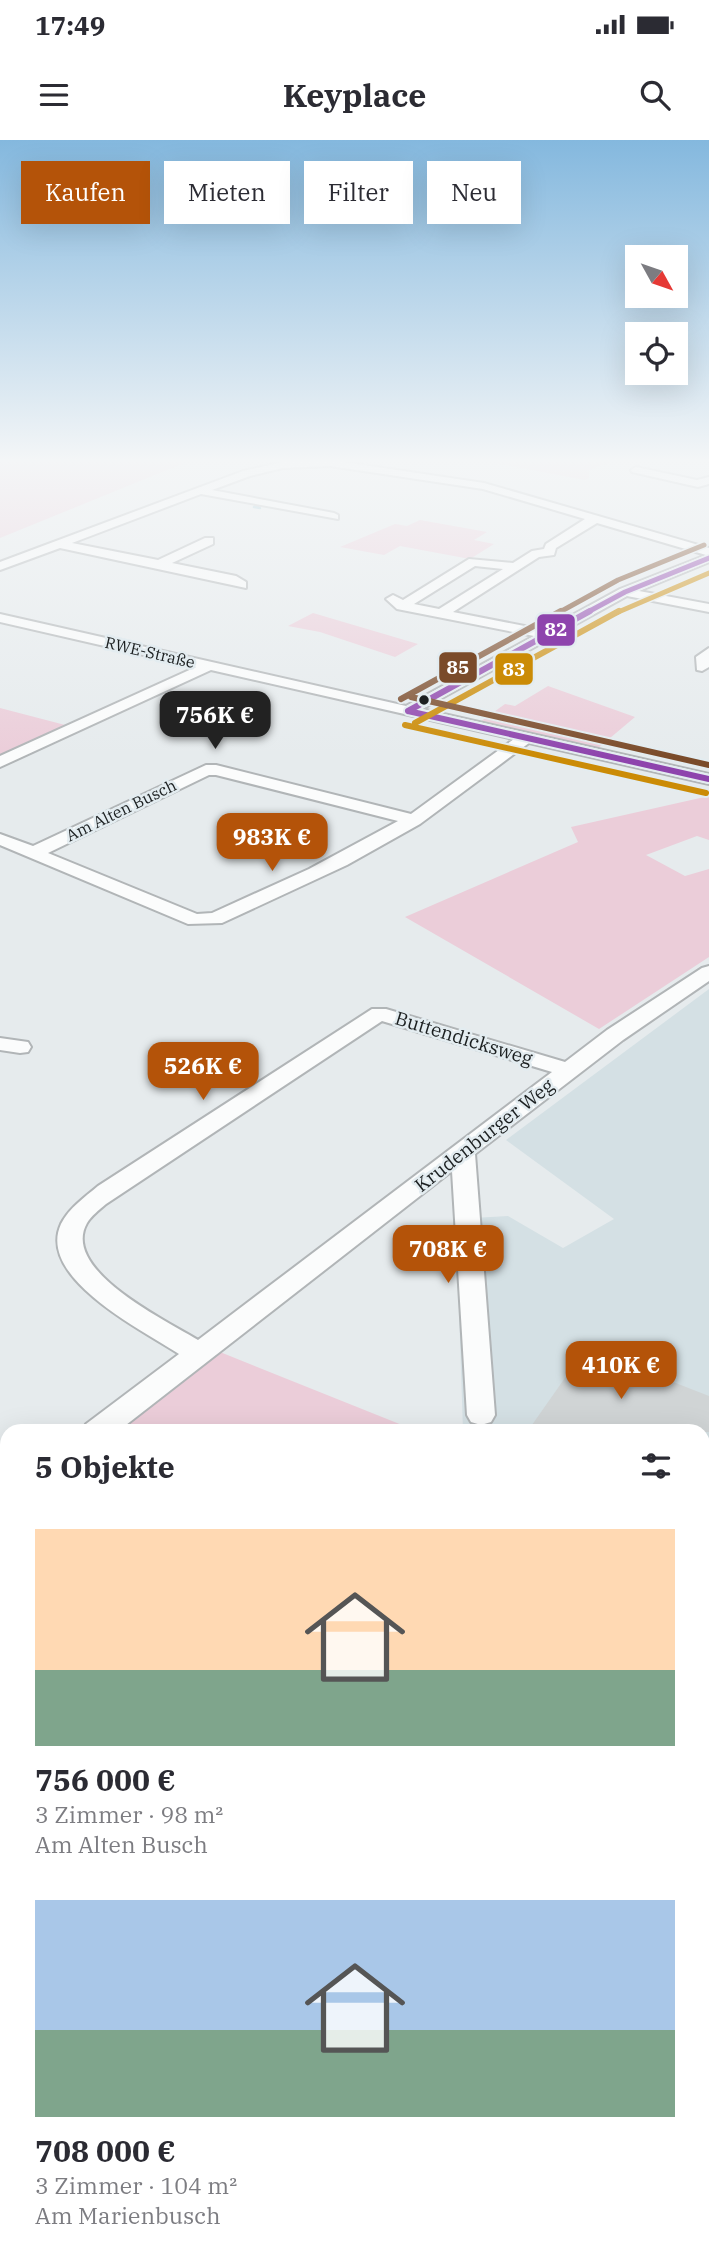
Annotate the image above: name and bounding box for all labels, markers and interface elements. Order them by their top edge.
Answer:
text: 17:49 [35,8,105,42]
text: Keyplace [283,74,426,116]
icon: menu [35,76,73,114]
icon: search [636,76,674,114]
chip: Kaufen [21,161,150,224]
chip: Mieten [164,161,290,224]
chip: Filter [304,161,413,224]
chip: Neu [427,161,521,224]
north arrow [625,245,688,308]
map controls [625,245,688,385]
button: locate [625,322,688,385]
line badge: 82 [536,613,576,647]
text: 82 [545,617,567,641]
street label: RWE-Straße [103,632,197,672]
line badge: 85 [438,651,478,684]
line badge: 83 [494,652,534,686]
text: 85 [447,655,469,679]
text: 83 [503,657,525,681]
pin: 756K € [158,692,272,751]
unlabelled marker [417,693,431,707]
text: 756K € [176,699,254,729]
street label: Am Alten Busch [63,775,179,845]
pin: 983K € [215,814,329,873]
text: 983K € [233,821,311,851]
street label: Buttendicksweg [392,1006,536,1071]
pin: 526K € [146,1042,260,1102]
text: 526K € [164,1050,242,1080]
street label: Krudenburger Weg [409,1073,559,1197]
pin: 708K € [391,1226,505,1285]
text: 708K € [409,1233,487,1263]
pin: 410K € [564,1342,678,1401]
text: 410K € [582,1349,660,1379]
text: 5 Objekte [35,1447,175,1486]
icon: filters [637,1447,675,1485]
icon: home [292,1574,418,1700]
text: 756 000 € [35,1760,176,1799]
text: 3 Zimmer · 98 m² [35,1799,223,1829]
text: Am Alten Busch [35,1829,208,1859]
icon: home [292,1945,418,2071]
text: 708 000 € [35,2131,176,2170]
text: 3 Zimmer · 104 m² [35,2170,237,2200]
text: Am Marienbusch [35,2200,221,2230]

